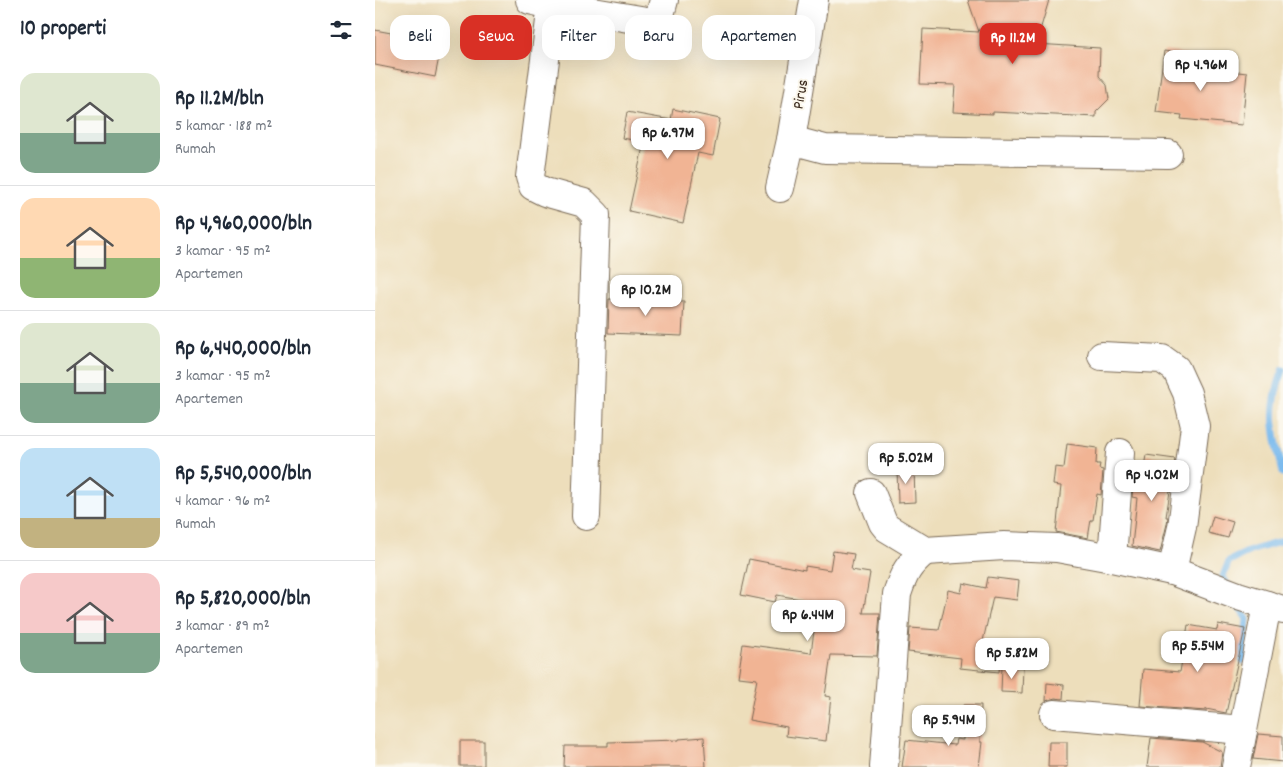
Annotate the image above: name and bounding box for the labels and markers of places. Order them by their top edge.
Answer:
pin: Rp 11.2M [961,22,1065,65]
pin: Rp 4.96M [1149,49,1253,92]
pin: Rp 6.97M [616,118,720,160]
pin: Rp 10.2M [594,274,698,317]
pin: Rp 5.02M [854,442,958,485]
pin: Rp 4.02M [1100,460,1204,502]
pin: Rp 6.44M [756,600,860,642]
pin: Rp 5.54M [1146,630,1250,673]
pin: Rp 5.82M [960,638,1064,680]
pin: Rp 5.94M [897,704,1001,747]

